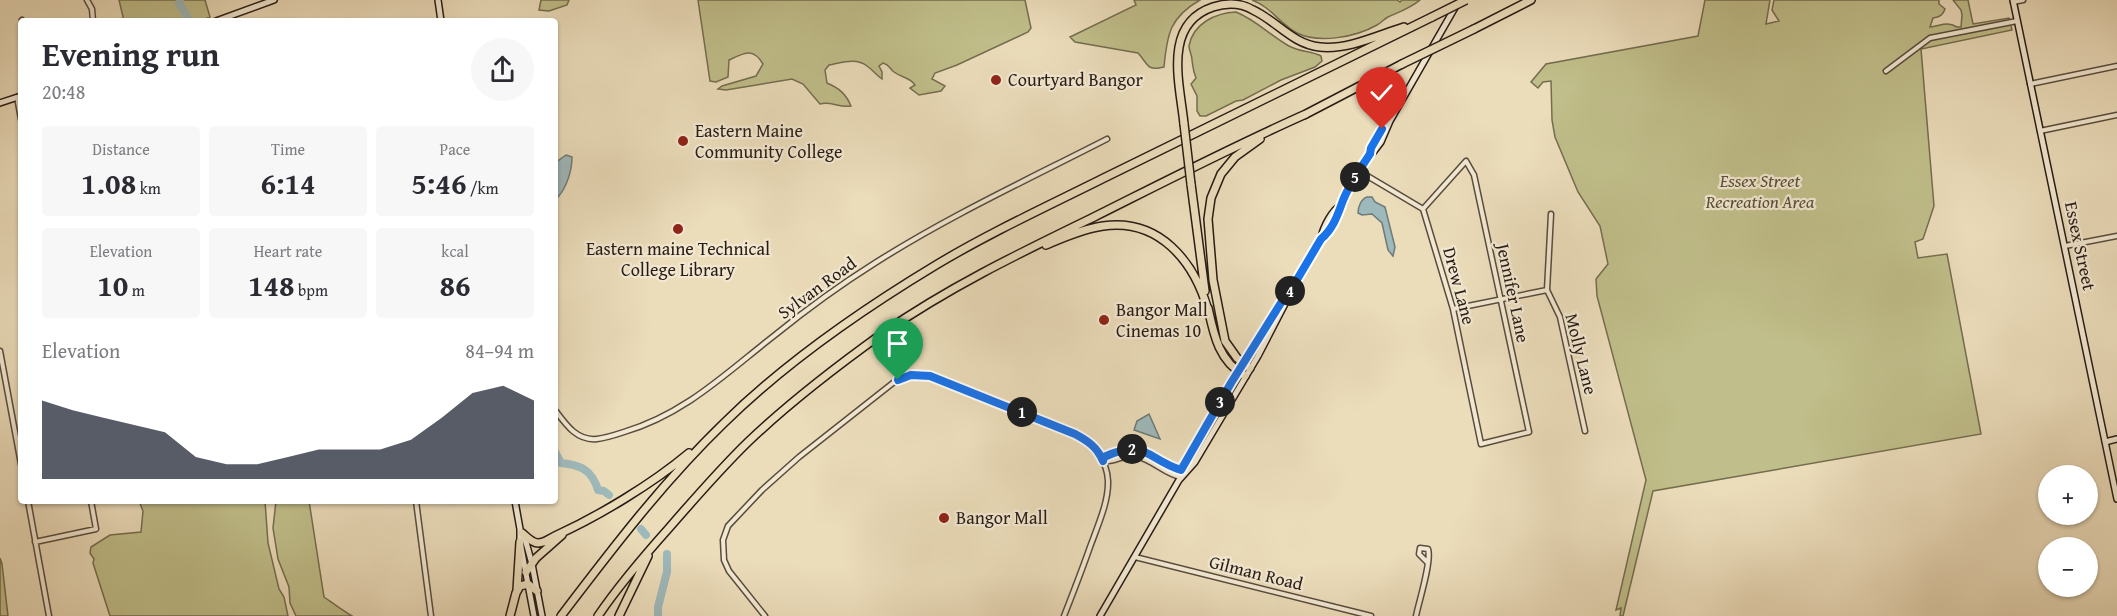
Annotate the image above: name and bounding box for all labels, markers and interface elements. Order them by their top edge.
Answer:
text: Evening run [42,30,219,78]
button: share [471,38,534,101]
place label: Courtyard Bangor [1008,66,1143,93]
pin [1356,67,1407,129]
marker: Courtyard Bangor [989,73,1003,87]
icon: check [1365,76,1398,109]
text: 20:48 [42,77,85,106]
place label: Eastern Maine Community College [695,117,842,165]
marker: Eastern Maine Community College [676,134,690,148]
text: Distance [92,137,150,161]
text: Time [271,137,305,161]
text: Pace [440,137,470,161]
text: 1.08 [81,161,136,205]
text: 6:14 [260,161,316,205]
text: 5:46 [411,161,466,205]
pin: 5 [1340,162,1370,192]
text: 5 [1351,165,1359,189]
park label: Essex Street Recreation Area [1705,167,1815,215]
text: km [136,176,161,200]
text: /km [466,176,499,200]
street label: Essex Street [2058,199,2103,293]
marker: Eastern maine Technical College Library [671,222,685,236]
place label: Eastern maine Technical College Library [586,235,770,283]
text: Elevation [90,239,152,263]
text: Heart rate [254,239,322,263]
text: kcal [441,239,469,263]
street label: Jennifer Lane [1489,239,1537,345]
street label: Drew Lane [1436,244,1483,328]
street label: Sylvan Road [772,250,862,325]
text: 10 [97,263,128,307]
text: 148 [248,263,295,307]
text: 86 [439,263,471,307]
pin: 4 [1275,276,1305,306]
text: m [128,278,145,302]
text: bpm [295,278,328,302]
text: 4 [1286,279,1294,303]
place label: Bangor Mall Cinemas 10 [1116,296,1208,344]
street label: Molly Lane [1558,310,1605,397]
marker: Bangor Mall Cinemas 10 [1097,313,1111,327]
pin [872,318,923,380]
icon: arrive [881,327,914,360]
text: Elevation [42,336,120,365]
text: 84–94 m [465,336,534,365]
pin: 3 [1205,387,1235,417]
text: 3 [1216,390,1224,414]
pin: 1 [1007,397,1037,427]
text: 1 [1018,400,1026,424]
pin: 2 [1117,434,1147,464]
text: 2 [1128,437,1136,461]
map controls [2038,465,2098,597]
button: + [2038,465,2098,525]
place label: Bangor Mall [956,504,1048,531]
marker: Bangor Mall [937,511,951,525]
button: − [2038,537,2098,597]
street label: Gilman Road [1206,548,1306,597]

